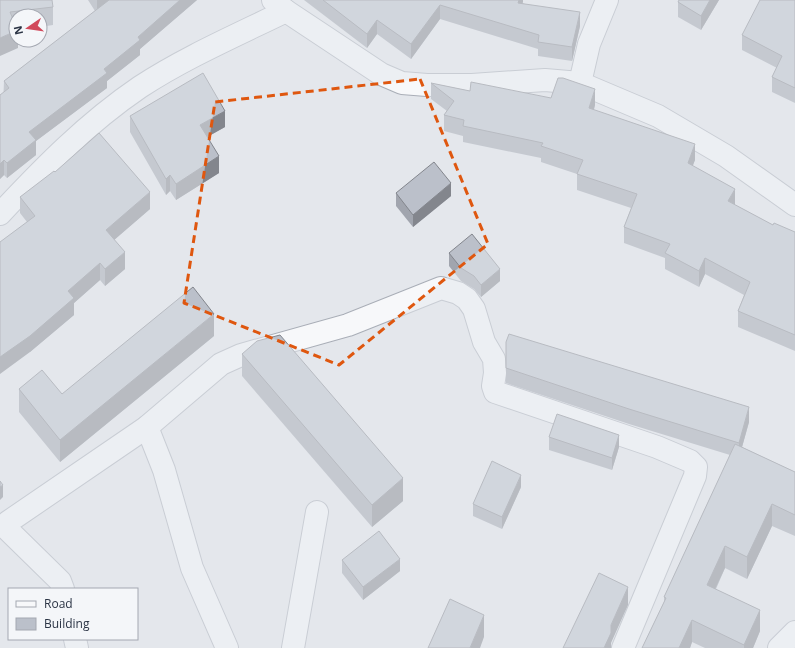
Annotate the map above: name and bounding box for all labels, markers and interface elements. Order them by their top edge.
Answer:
north arrow [8,8,48,48]
text: N [9,24,26,36]
legend [8,588,138,640]
text: Road [44,595,73,612]
text: Building [44,615,90,632]

